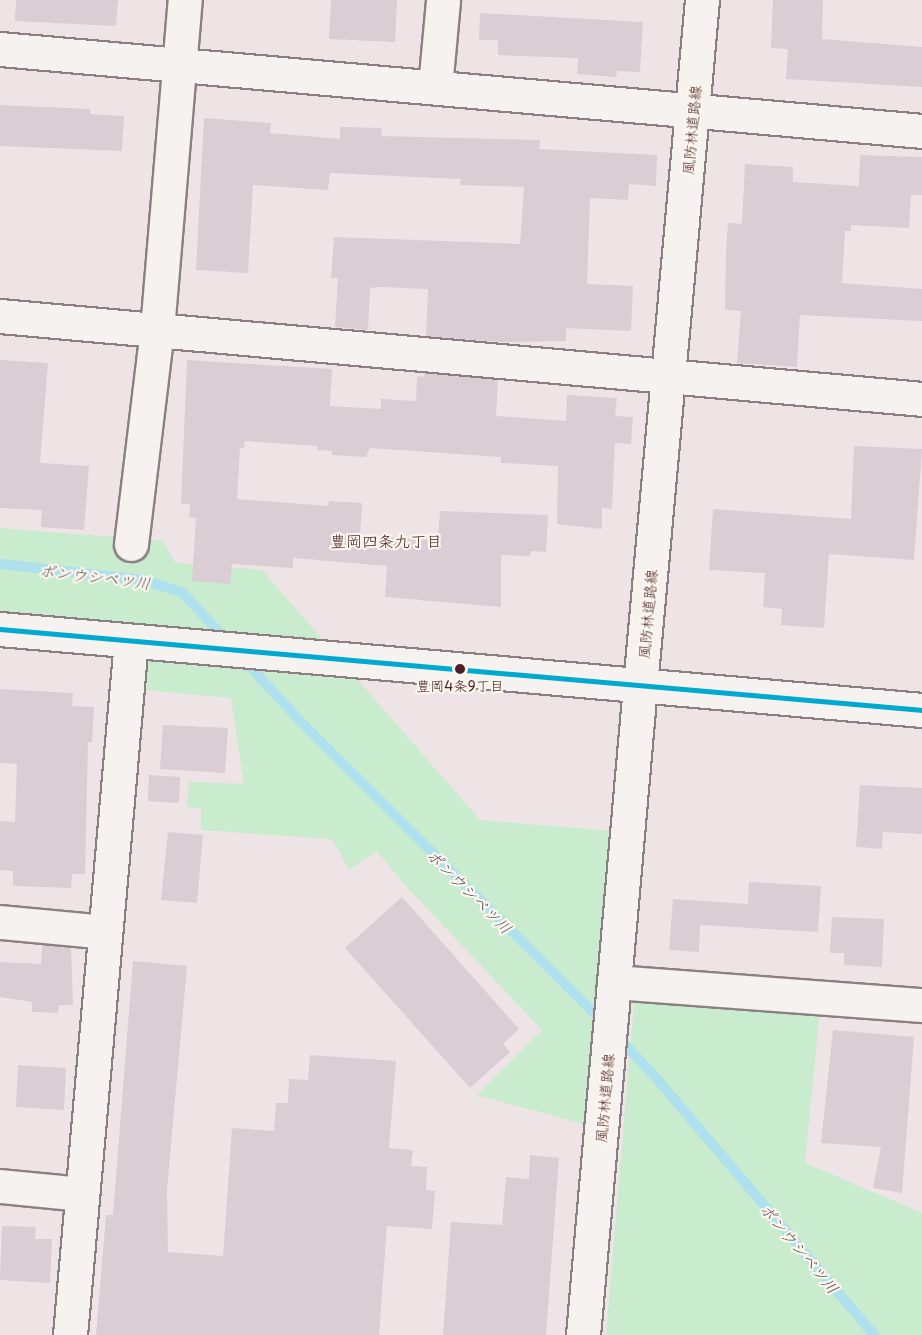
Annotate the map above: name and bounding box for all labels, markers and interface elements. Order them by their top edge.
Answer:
street label: 風防林道路線 [678,84,704,176]
district label: 豊岡四条九丁目 [330,530,442,550]
water label: ポンウシベツ川 [38,560,152,592]
street label: 風防林道路線 [634,568,660,660]
marker: 豊岡4条9丁目 [454,663,466,675]
place label: 豊岡4条9丁目 [416,678,504,694]
water label: ポンウシベツ川 [424,845,516,937]
street label: 風防林道路線 [591,1052,617,1144]
water label: ポンウシベツ川 [757,1199,843,1297]

